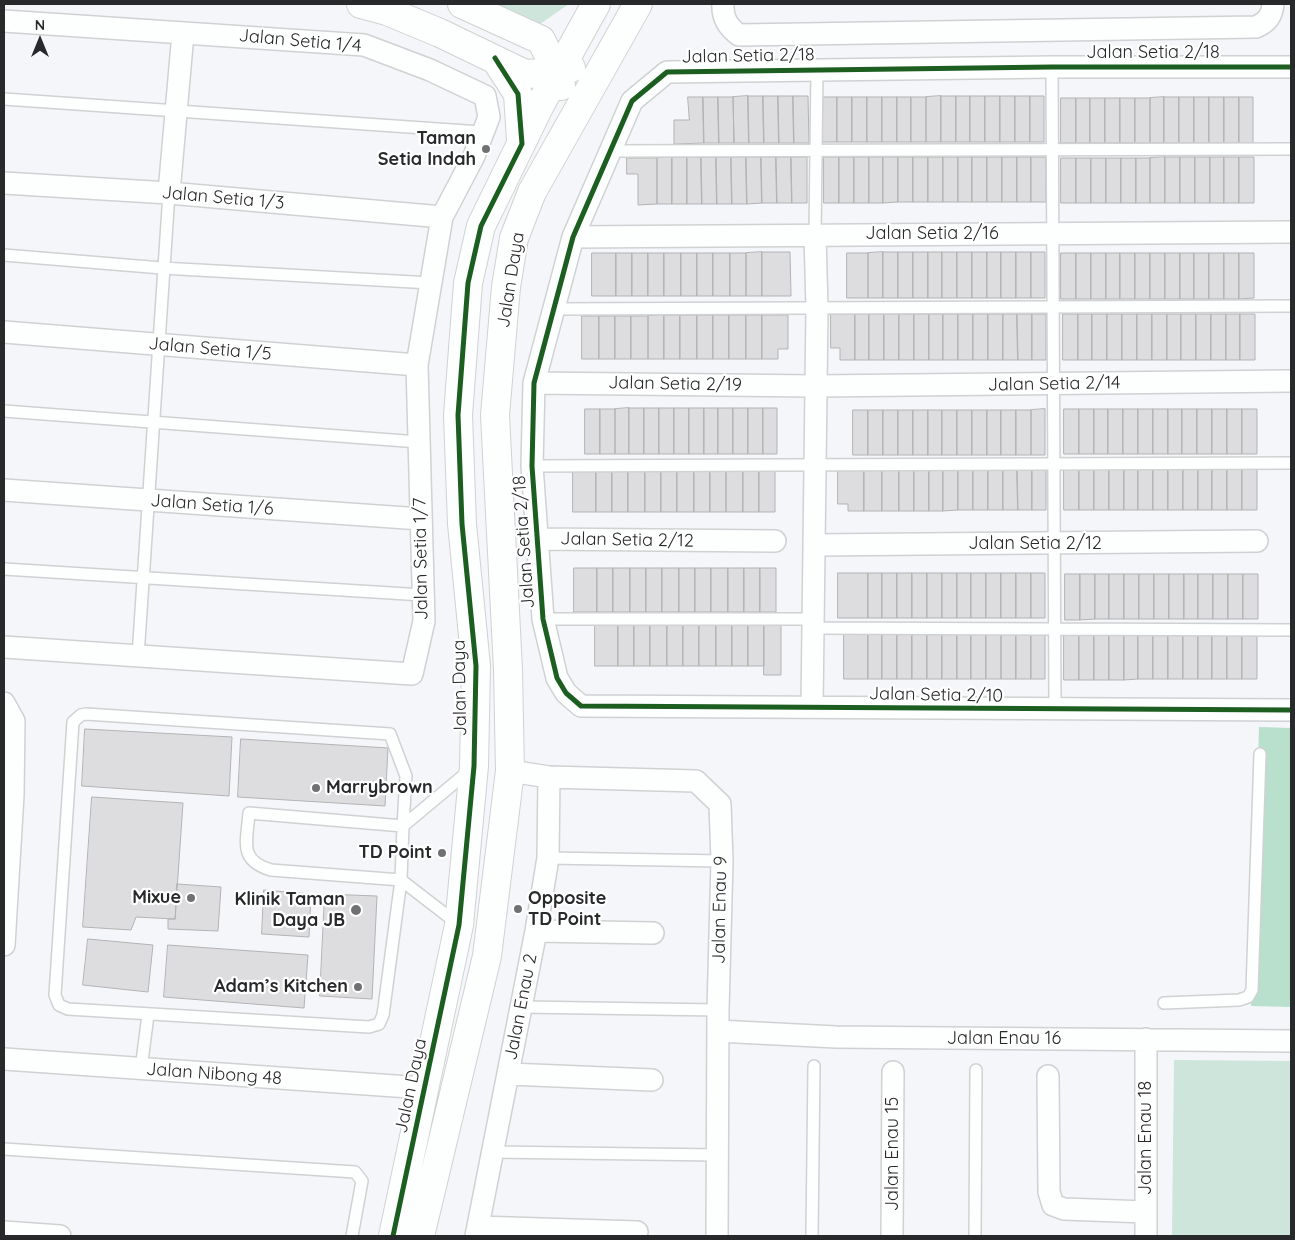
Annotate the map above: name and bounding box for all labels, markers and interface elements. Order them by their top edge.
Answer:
north arrow [15,15,65,65]
text: N [35,16,45,34]
street label: Jalan Setia 1/4 [238,25,362,57]
street label: Jalan Setia 2/18 [1086,42,1220,64]
street label: Jalan Setia 2/18 [681,44,815,68]
place label: Taman Setia Indah [378,128,476,170]
marker: Taman Setia Indah [480,143,492,155]
street label: Jalan Setia 1/3 [161,182,285,214]
street label: Jalan Setia 2/16 [865,223,999,245]
street label: Jalan Daya [493,231,529,329]
street label: Jalan Setia 1/5 [148,333,272,365]
street label: Jalan Setia 2/19 [608,372,742,396]
street label: Jalan Setia 2/14 [987,372,1121,396]
street label: Jalan Setia 2/18 [509,475,539,609]
street label: Jalan Setia 1/6 [150,490,274,520]
street label: Jalan Setia 1/7 [409,497,433,621]
street label: Jalan Setia 2/12 [560,528,694,552]
street label: Jalan Setia 2/12 [968,533,1102,555]
street label: Jalan Daya [448,640,472,736]
street label: Jalan Setia 2/10 [869,683,1003,707]
place label: Marrybrown [326,777,433,799]
marker: Marrybrown [310,782,322,794]
place label: TD Point [359,842,432,864]
marker: TD Point [436,847,448,859]
street label: Jalan Enau 9 [708,856,732,964]
place label: Mixue [132,887,181,909]
place label: Opposite TD Point [528,888,606,931]
place label: Klinik Taman Daya JB [234,889,345,932]
marker: Mixue [185,892,197,904]
marker: Klinik Taman Daya JB [349,903,363,917]
marker: Opposite TD Point [512,903,524,915]
street label: Jalan Enau 2 [500,952,542,1062]
place label: Adam’s Kitchen [214,976,348,998]
marker: Adam’s Kitchen [352,981,364,993]
street label: Jalan Enau 16 [947,1028,1061,1050]
street label: Jalan Daya [390,1037,432,1135]
street label: Jalan Nibong 48 [145,1058,283,1090]
street label: Jalan Enau 18 [1135,1081,1157,1195]
street label: Jalan Enau 15 [882,1097,904,1211]

